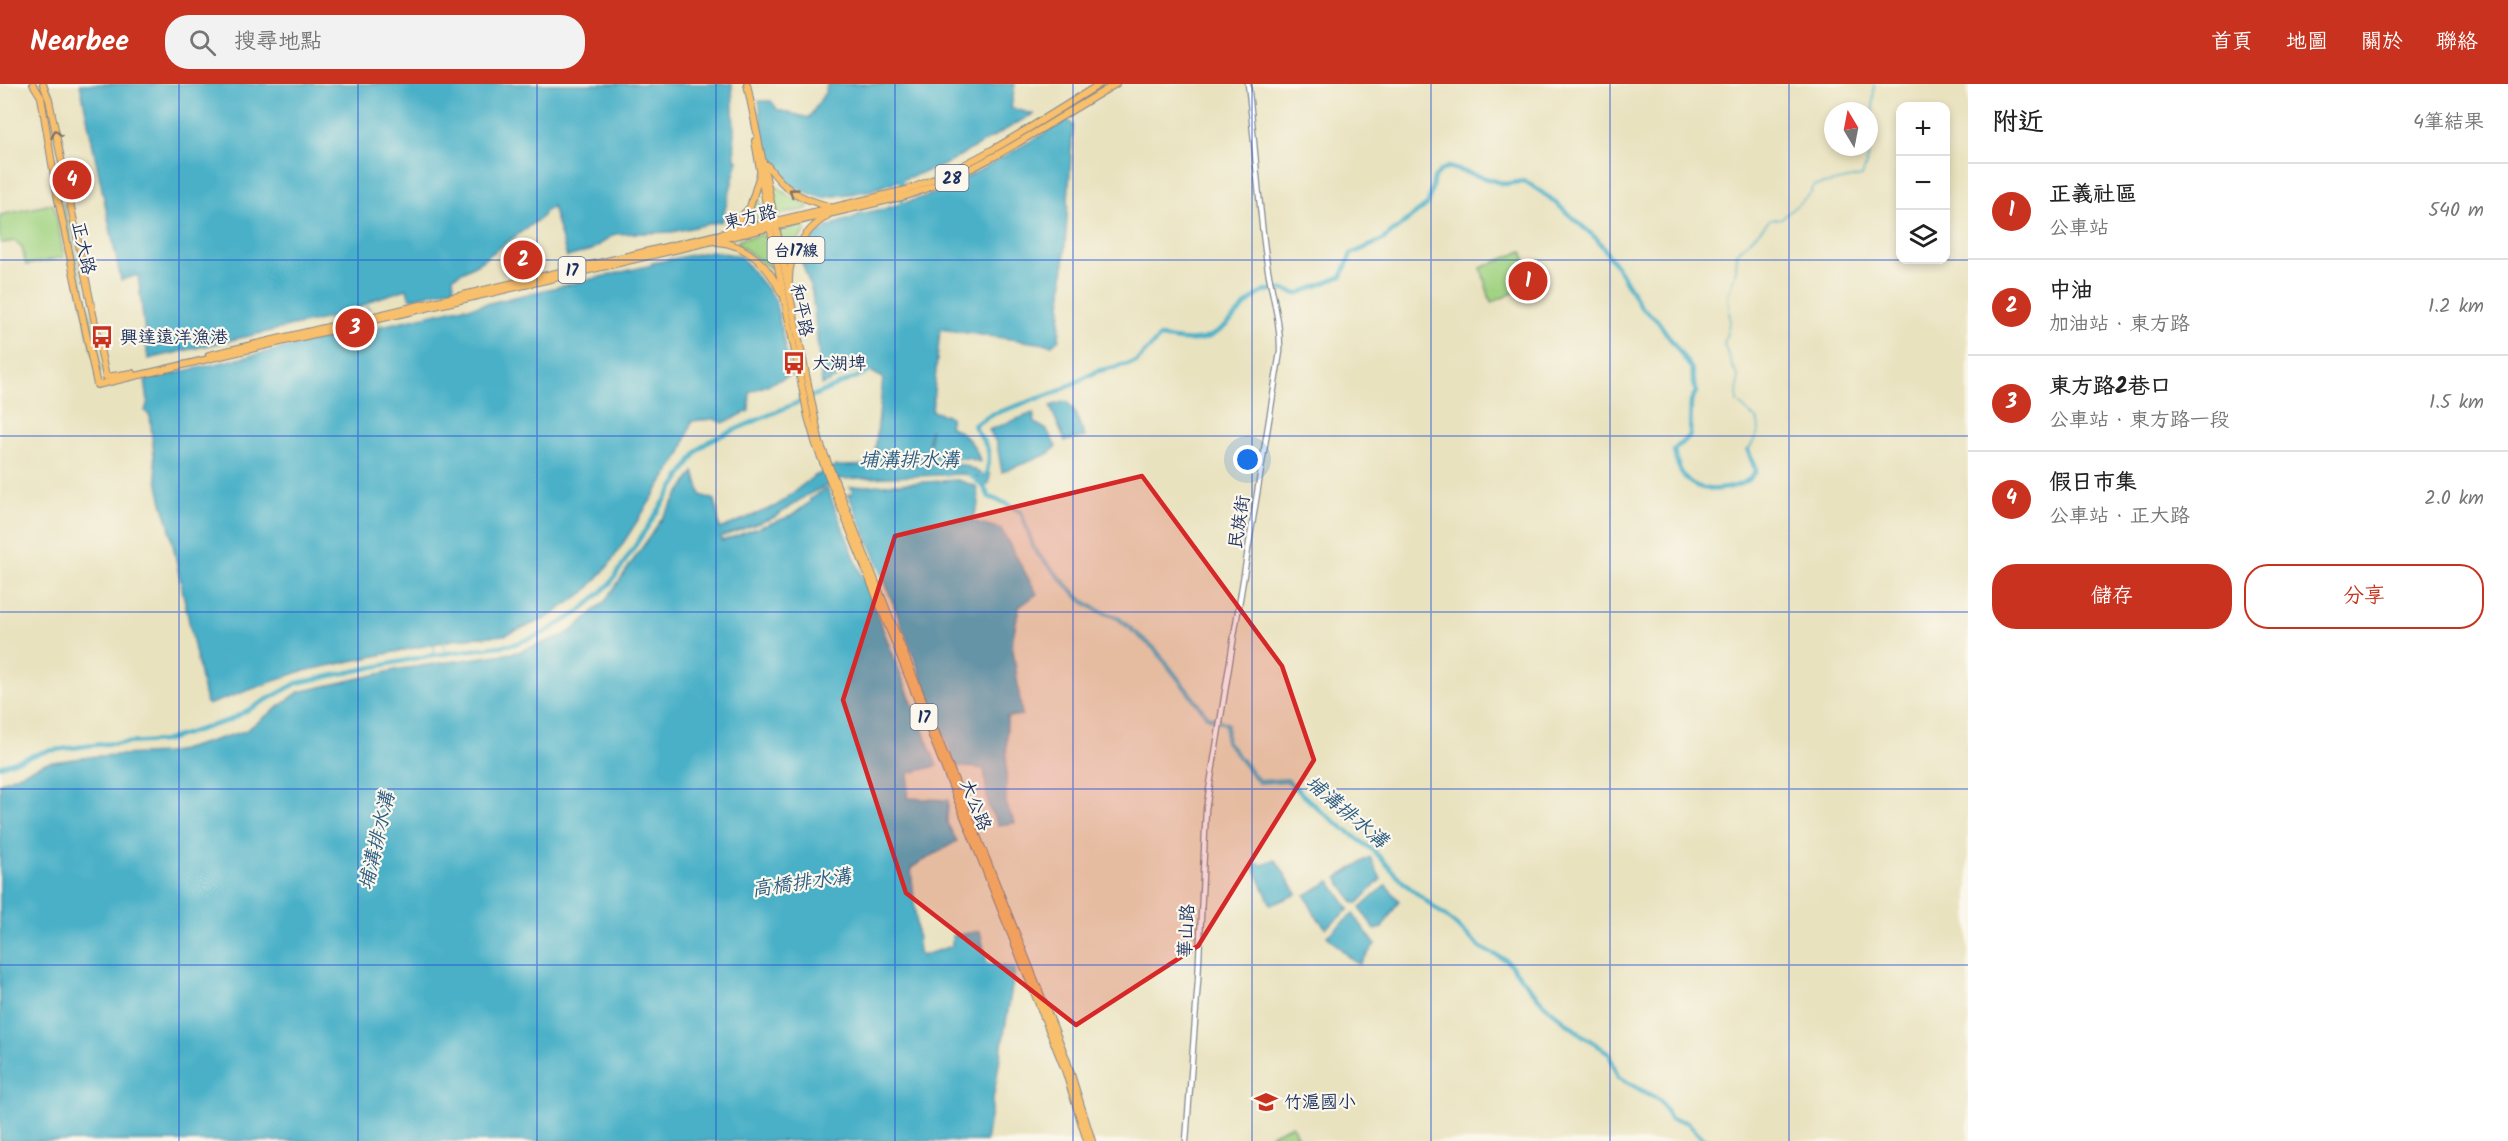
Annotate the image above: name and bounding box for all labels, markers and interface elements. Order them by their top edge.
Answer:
search box [165,15,585,69]
text: Nearbee [30,20,129,65]
text: 搜尋地點 [234,25,322,60]
icon: search [186,26,219,59]
text: 首頁 [2211,26,2253,59]
text: 地圖 [2286,26,2328,59]
text: 關於 [2361,26,2403,59]
text: 聯絡 [2436,26,2478,59]
north arrow [1824,102,1878,156]
map controls [1896,102,1950,264]
button: + [1896,102,1950,156]
text: 附近 [1992,102,2044,144]
text: 4筆結果 [2413,107,2484,139]
one-way arrow [50,129,63,139]
button: − [1896,156,1950,210]
pin: 4 [52,158,92,202]
road number: 28 [936,165,968,191]
text: 正義社區 [2049,178,2137,213]
one-way arrow [788,188,799,199]
text: 1 [2008,195,2015,227]
text: 540 m [2428,195,2484,227]
street label: 東方路 [721,198,780,239]
button: layers [1896,210,1950,264]
text: 公車站 [2049,213,2109,245]
street label: 正大路 [63,219,102,278]
road number: 台17線 [768,237,824,263]
pin: 2 [504,238,542,282]
road number: 17 [558,257,586,283]
pin: 1 [1508,258,1547,304]
text: 中油 [2049,274,2093,309]
street label: 和平路 [781,281,820,340]
text: 2 [2006,291,2017,323]
text: 1.2 km [2428,291,2484,323]
pin: 3 [336,306,374,350]
text: 加油站 · 東方路 [2049,309,2190,341]
bus stop icon: 興達遠洋漁港 [89,324,115,350]
place label: 興達遠洋漁港 [120,324,228,353]
bus stop icon: 大湖埤 [781,350,807,376]
place label: 大湖埤 [812,350,866,379]
text: 東方路2巷口 [2049,370,2172,405]
text: 3 [2006,387,2017,419]
text: 1.5 km [2429,387,2484,419]
text: 公車站 · 東方路一段 [2049,405,2230,437]
water label: 埔溝排水溝 [859,445,961,477]
your location [1233,445,1262,474]
text: 假日市集 [2049,466,2137,501]
text: 4 [2006,483,2017,515]
text: 2.0 km [2424,483,2484,515]
street label: 民族街 [1222,493,1259,551]
text: 公車站 · 正大路 [2049,501,2190,533]
button: 儲存 [1992,564,2232,629]
button: 分享 [2244,564,2484,629]
road number: 17 [910,704,938,730]
water label: 埔溝排水溝 [1297,768,1396,858]
street label: 大公路 [951,775,998,836]
water label: 埔溝排水溝 [351,787,405,894]
water label: 高橋排水溝 [750,861,855,907]
street label: 華山路 [1172,903,1203,959]
school or university icon: 竹滬國小 [1253,1089,1279,1115]
place label: 竹滬國小 [1284,1089,1356,1118]

